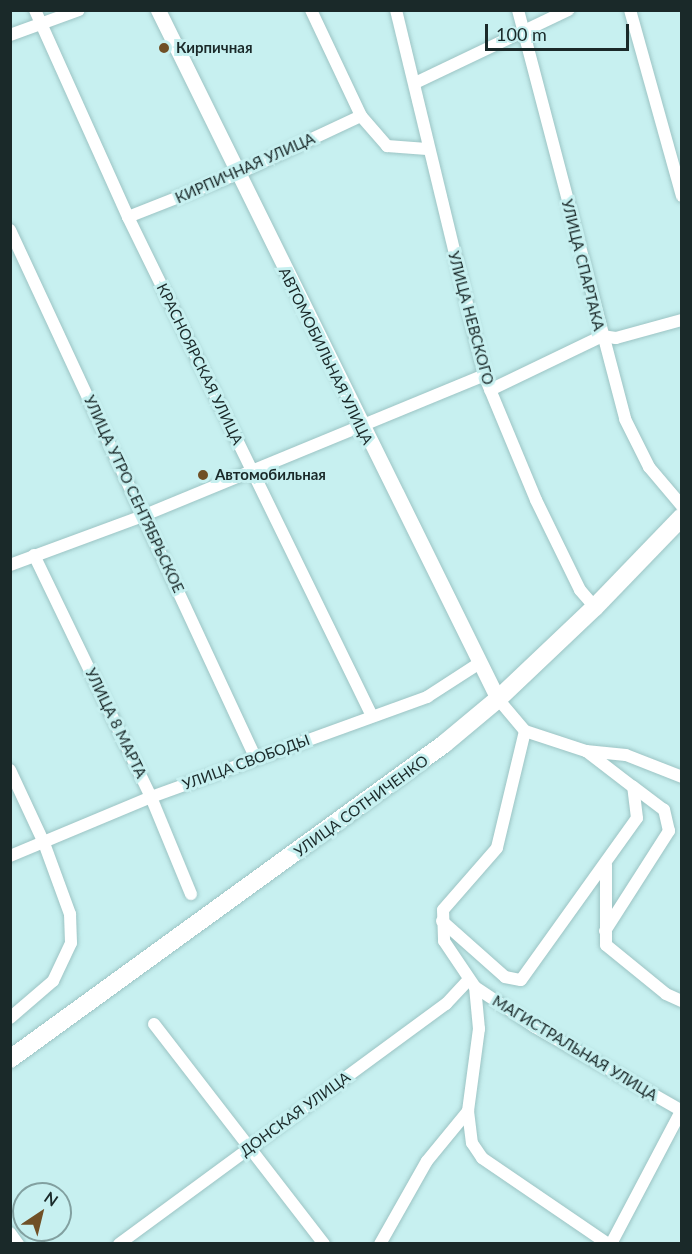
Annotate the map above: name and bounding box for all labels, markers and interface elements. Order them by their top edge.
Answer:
scale bar [488,12,632,50]
text: 100 m [496,23,547,45]
place label: Кирпичная [176,39,253,57]
marker: Кирпичная [157,41,171,55]
street label: КИРПИЧНАЯ УЛИЦА [172,129,318,207]
street label: УЛИЦА СПАРТАКА [558,197,608,333]
street label: УЛИЦА НЕВСКОГО [445,249,497,387]
street label: АВТОМОБИЛЬНАЯ УЛИЦА [275,265,377,447]
street label: КРАСНОЯРСКАЯ УЛИЦА [153,280,247,448]
street label: УЛИЦА УТРО СЕНТЯБРЬСКОЕ [80,392,188,596]
place label: Автомобильная [215,466,326,484]
marker: Автомобильная [196,468,210,482]
street label: УЛИЦА 8 МАРТА [82,665,150,781]
street label: УЛИЦА СВОБОДЫ [180,731,312,793]
street label: УЛИЦА СОТНИЧЕНКО [290,751,432,861]
street label: МАГИСТРАЛЬНАЯ УЛИЦА [489,992,661,1104]
street label: ДОНСКАЯ УЛИЦА [236,1068,354,1160]
north arrow [12,1182,72,1242]
text: N [41,1187,62,1210]

